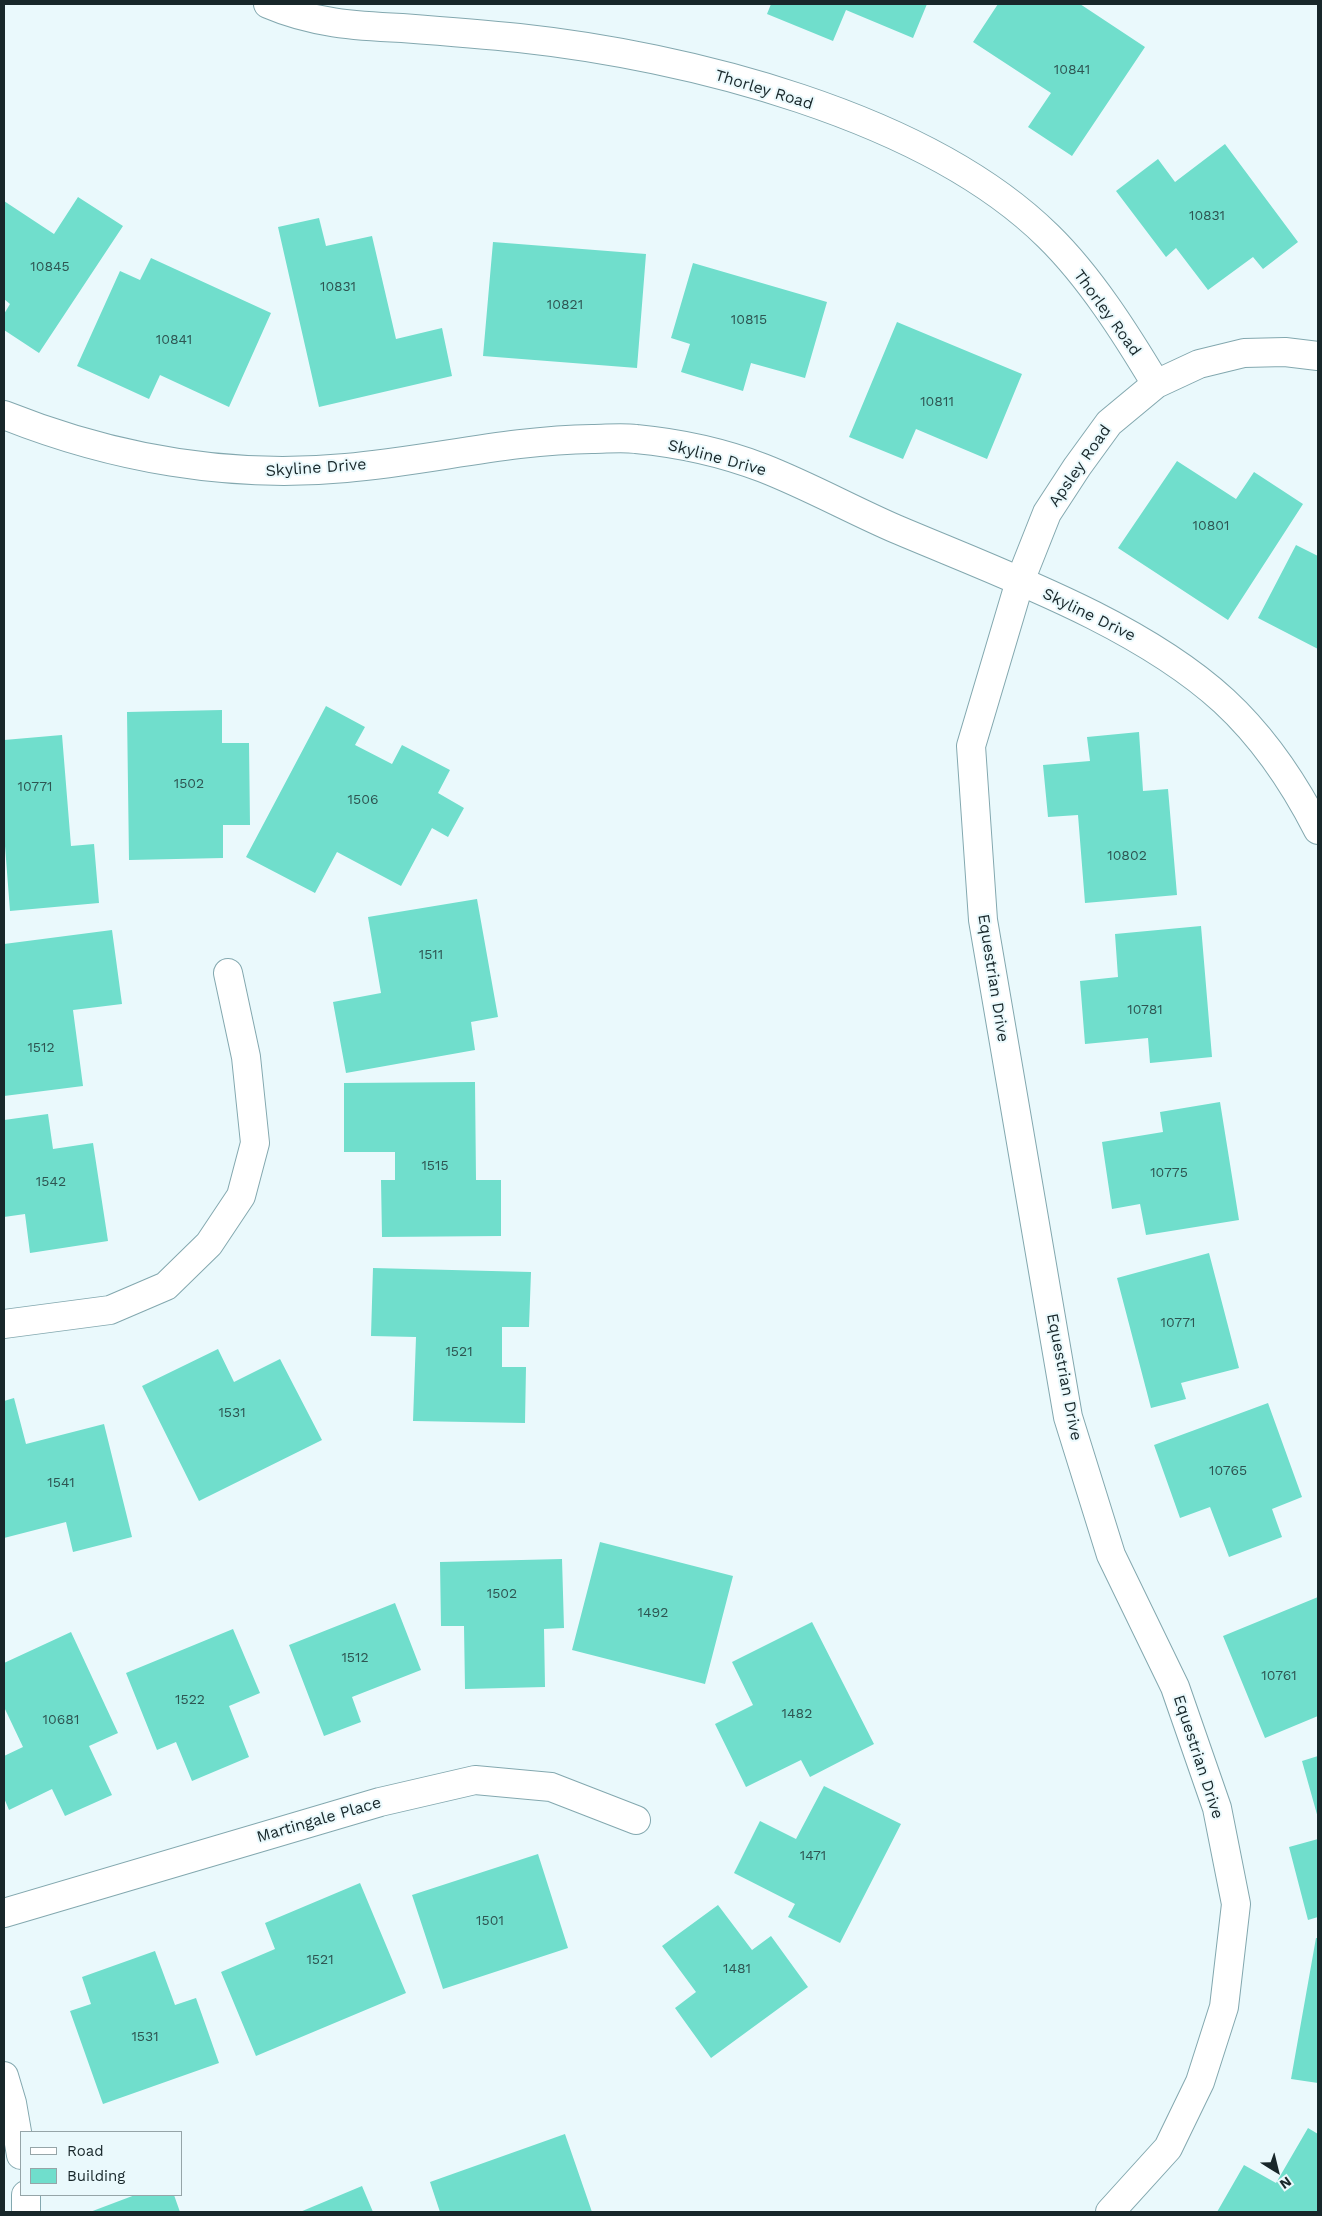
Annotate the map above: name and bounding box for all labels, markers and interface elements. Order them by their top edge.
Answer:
house number: 10841 [1054,62,1090,78]
street label: Thorley Road [712,66,816,114]
house number: 10831 [1189,208,1225,224]
house number: 10845 [30,259,70,275]
street label: Thorley Road [1069,266,1145,360]
house number: 10831 [320,279,356,295]
house number: 10821 [547,297,583,313]
house number: 10815 [731,312,767,328]
house number: 10841 [156,332,192,348]
house number: 10811 [920,394,954,410]
street label: Apsley Road [1045,421,1115,511]
street label: Skyline Drive [666,436,768,480]
street label: Skyline Drive [265,455,367,481]
house number: 10801 [1193,518,1229,534]
street label: Skyline Drive [1039,584,1139,646]
house number: 1502 [174,776,204,792]
house number: 10771 [17,779,53,795]
house number: 1506 [348,792,378,808]
house number: 10802 [1107,848,1147,864]
street label: Equestrian Drive [973,913,1013,1043]
house number: 1511 [419,947,443,963]
house number: 10781 [1127,1002,1163,1018]
house number: 1512 [27,1040,55,1056]
house number: 1515 [421,1158,449,1174]
house number: 10775 [1150,1165,1188,1181]
house number: 1542 [36,1174,66,1190]
street label: Equestrian Drive [1042,1312,1086,1442]
house number: 10771 [1160,1315,1196,1331]
house number: 1521 [445,1344,473,1360]
house number: 1531 [218,1405,246,1421]
house number: 10765 [1209,1463,1247,1479]
house number: 1541 [47,1475,75,1491]
house number: 1502 [487,1586,517,1602]
house number: 1492 [638,1605,668,1621]
house number: 1512 [341,1650,369,1666]
house number: 10761 [1261,1668,1297,1684]
house number: 1522 [175,1692,205,1708]
street label: Equestrian Drive [1169,1693,1227,1821]
house number: 1482 [782,1706,812,1722]
house number: 10681 [43,1712,79,1728]
street label: Martingale Place [255,1793,383,1847]
house number: 1471 [800,1848,826,1864]
house number: 1501 [476,1913,504,1929]
house number: 1521 [306,1952,334,1968]
house number: 1481 [723,1961,751,1977]
house number: 1531 [131,2029,159,2045]
legend [20,2131,182,2196]
text: Road [67,2142,104,2160]
north arrow [1252,2146,1302,2196]
text: Building [67,2167,125,2185]
text: N [1277,2174,1295,2193]

